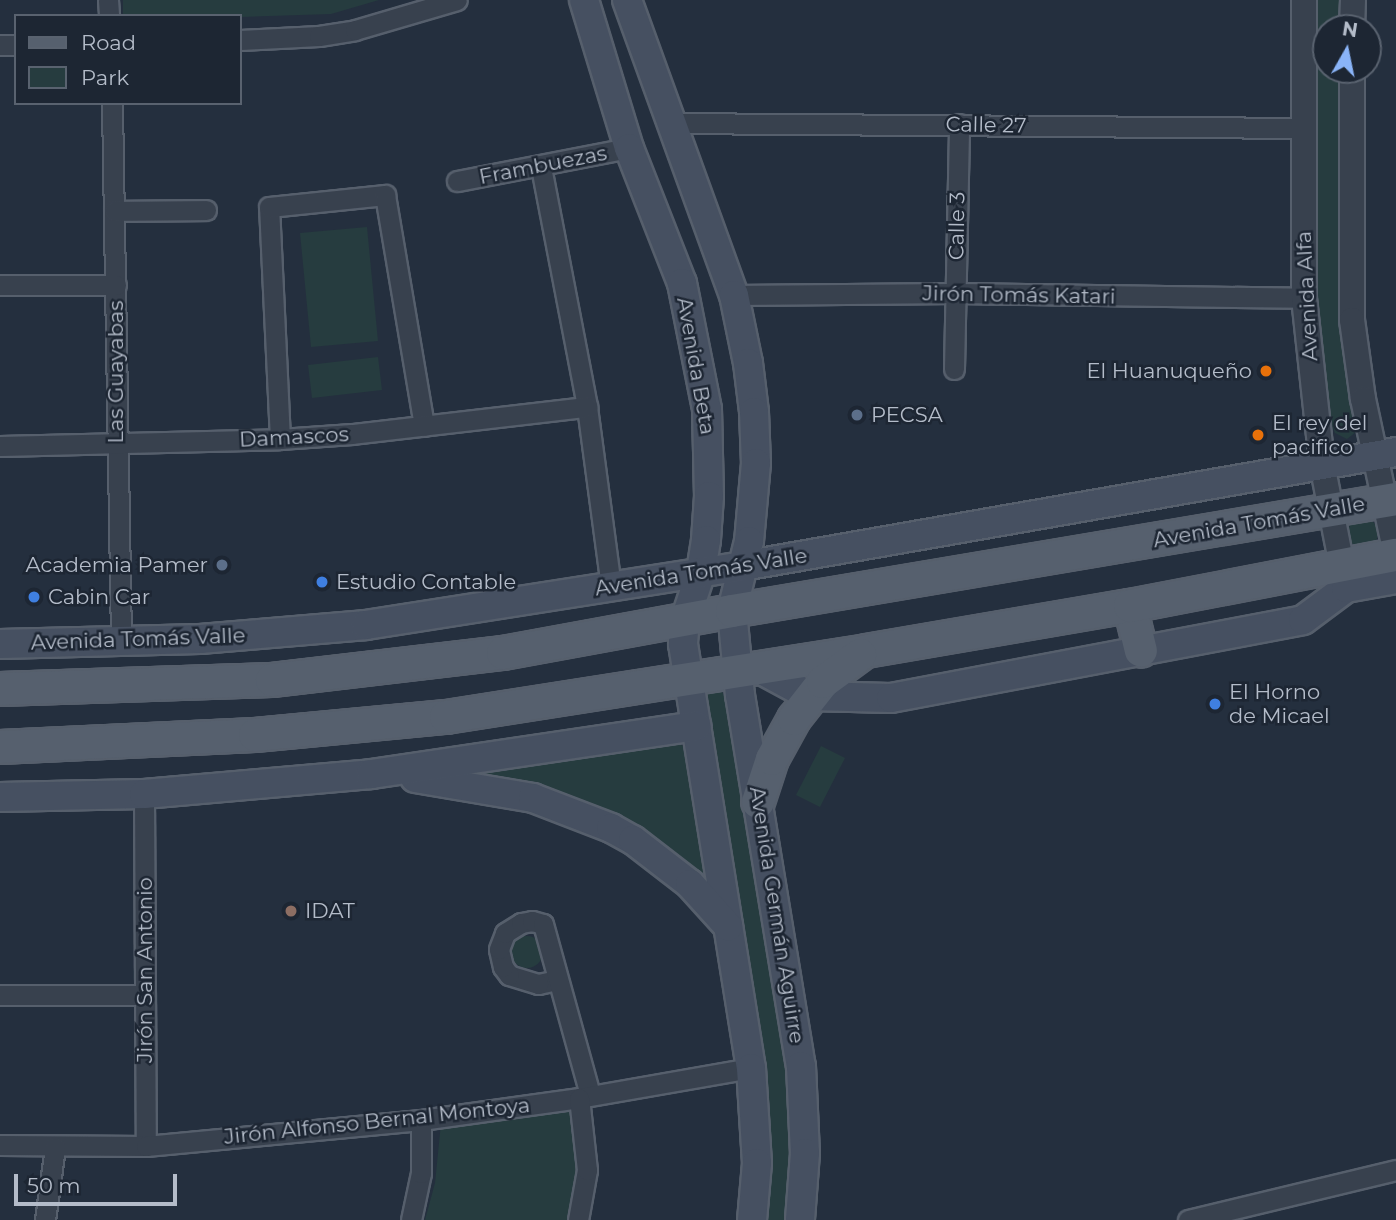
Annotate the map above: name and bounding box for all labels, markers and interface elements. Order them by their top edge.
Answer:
legend [14,14,242,105]
north arrow [1312,14,1382,84]
text: N [1341,17,1359,42]
text: Road [81,30,136,55]
text: Park [81,65,129,90]
street label: Calle 27 [945,112,1027,138]
street label: Frambuezas [477,140,609,190]
street label: Calle 3 [944,192,970,260]
street label: Avenida Alfa [1291,230,1323,362]
street label: Jirón Tomás Katari [922,281,1116,309]
street label: Avenida Beta [672,295,720,437]
street label: Las Guayabas [103,300,129,444]
place label: El Huanuqueño [1087,358,1252,384]
marker: El Huanuqueño [1258,363,1274,379]
place label: PECSA [871,402,943,428]
marker: PECSA [849,407,865,423]
place label: El rey del pacifico [1272,410,1367,460]
street label: Damascos [239,422,349,452]
marker: El rey del pacifico [1250,427,1266,443]
street label: Avenida Tomás Valle [1151,491,1367,553]
street label: Avenida Tomás Valle [593,543,809,601]
place label: Academia Pamer [26,552,208,578]
marker: Academia Pamer [214,557,230,573]
place label: Estudio Contable [336,569,516,595]
marker: Estudio Contable [314,574,330,590]
place label: Cabin Car [48,584,150,610]
marker: Cabin Car [26,589,42,605]
street label: Avenida Tomás Valle [30,623,246,655]
place label: El Horno de Micael [1229,679,1330,729]
marker: El Horno de Micael [1207,696,1223,712]
street label: Avenida Germán Aguirre [744,785,810,1045]
street label: Jirón San Antonio [132,877,158,1063]
place label: IDAT [305,898,355,924]
marker: IDAT [283,903,299,919]
street label: Jirón Alfonso Bernal Montoya [223,1092,531,1150]
scale bar [18,1160,180,1204]
text: 50 m [27,1173,81,1198]

